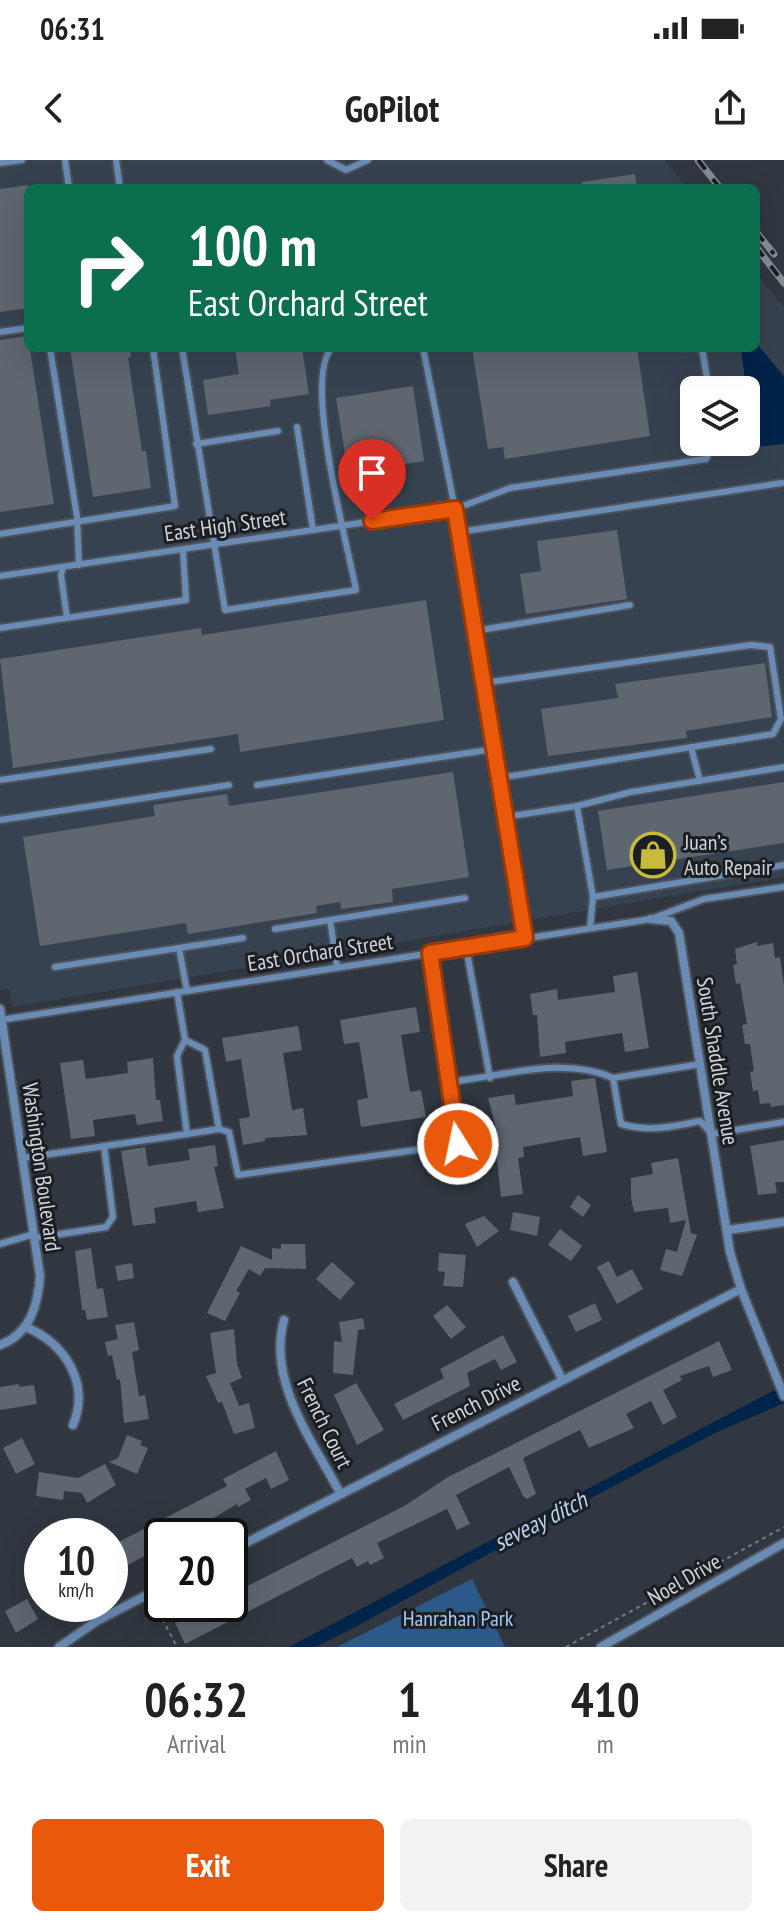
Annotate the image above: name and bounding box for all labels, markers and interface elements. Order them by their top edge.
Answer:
text: 06:31 [40,9,105,48]
text: GoPilot [345,85,439,132]
icon: back [32,86,76,130]
icon: share [708,86,752,130]
text: 100 m [188,209,317,281]
icon: right [56,216,160,320]
text: East Orchard Street [188,279,428,326]
map controls [680,376,760,456]
button: layers [680,376,760,456]
pin [338,439,406,521]
icon: arrive [350,451,394,495]
street label: East High Street [162,503,288,547]
place label: Juan’s Auto Repair [683,828,772,881]
shop icon: Juan’s Auto Repair [629,831,677,879]
street label: East Orchard Street [245,927,395,977]
street label: South Shaddle Avenue [691,975,745,1147]
street label: Washington Boulevard [16,1081,68,1253]
position arrow [416,1102,500,1186]
street label: French Drive [427,1369,525,1437]
street label: French Court [291,1373,359,1473]
water label: seveay ditch [488,1484,593,1558]
speed limit sign: 20 [144,1518,248,1622]
text: 10 [57,1534,95,1586]
street label: Noel Drive [642,1547,726,1611]
text: km/h [58,1577,94,1603]
park label: Hanrahan Park [403,1604,514,1632]
text: 06:32 [144,1668,248,1730]
text: 1 [398,1668,421,1730]
text: 410 [571,1668,640,1730]
text: Arrival [167,1727,226,1760]
text: min [392,1727,426,1760]
text: m [597,1727,614,1760]
button: Exit [32,1819,384,1911]
button: Share [400,1819,752,1911]

